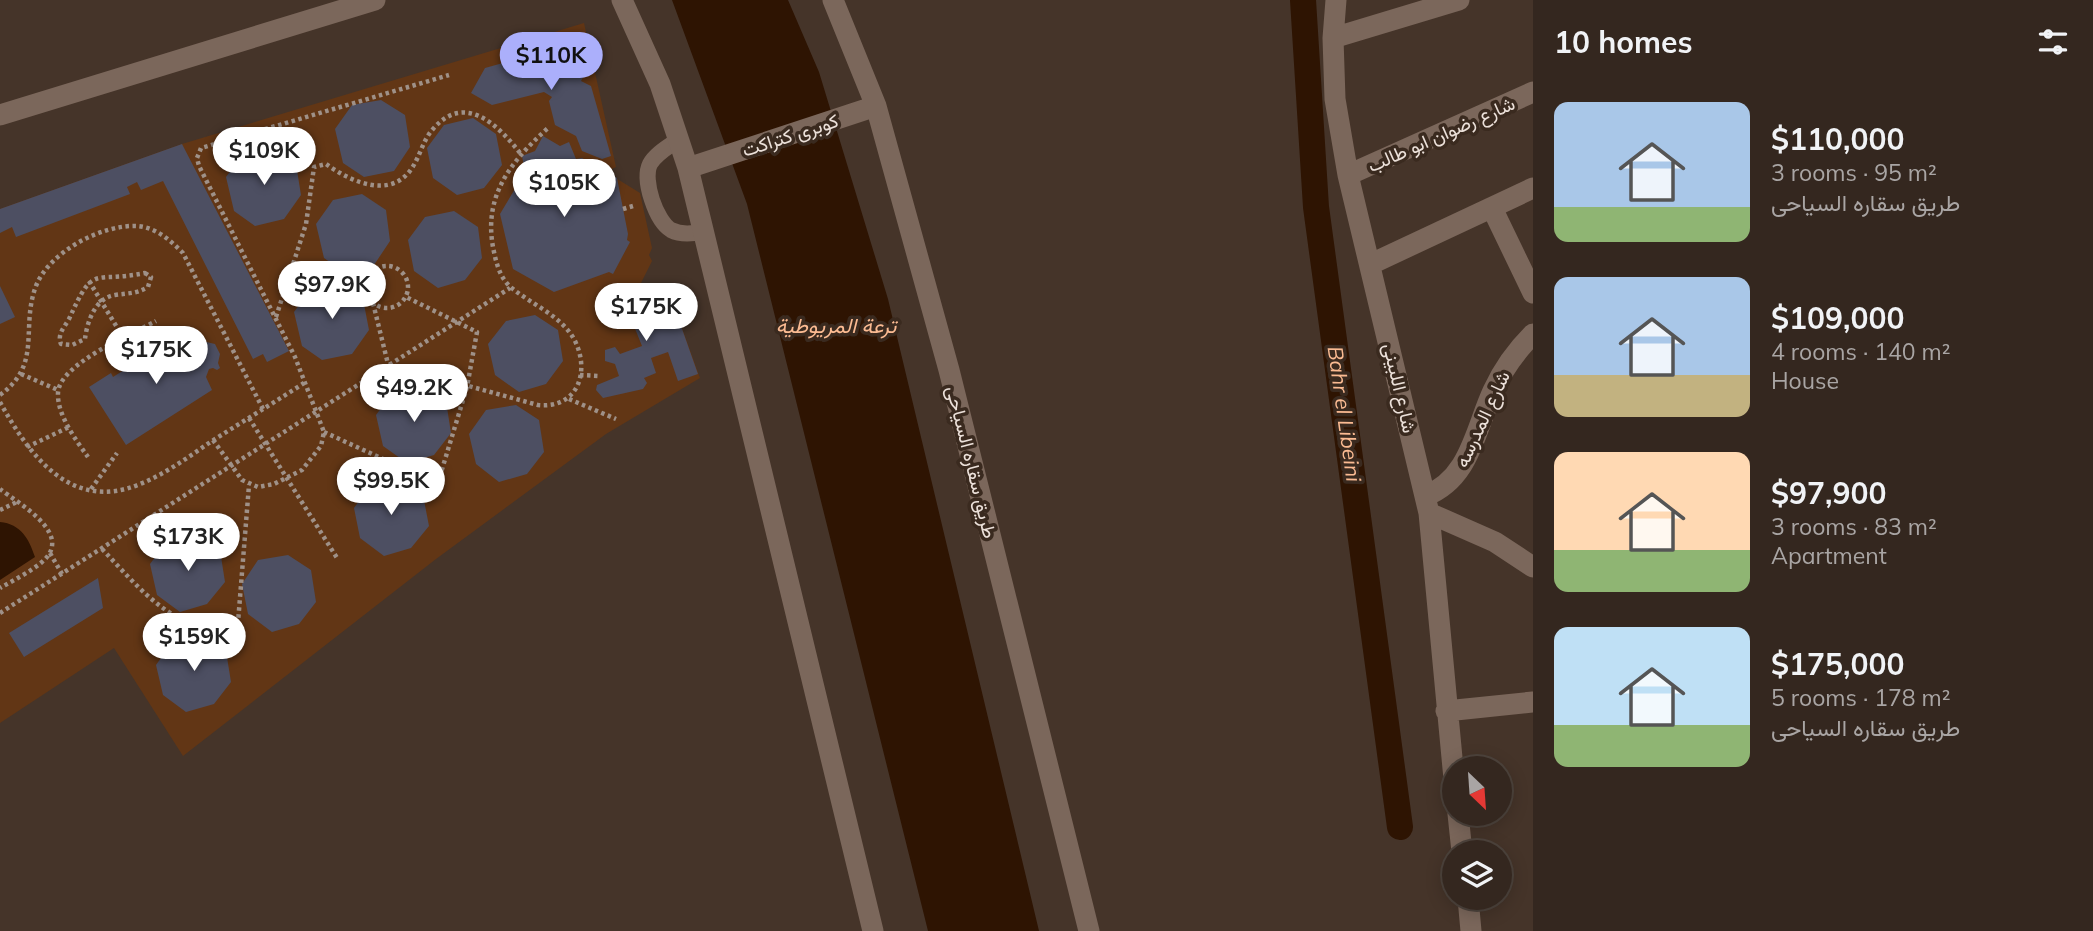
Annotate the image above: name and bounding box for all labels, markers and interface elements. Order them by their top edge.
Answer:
text: 10 homes [1554,23,1693,61]
icon: filters [2034,23,2072,61]
pin: $110K [502,32,600,92]
text: $110K [516,40,586,69]
street label: شارع رضوان ابو طالب [1364,91,1519,178]
street label: كوبرى كتراكت [739,108,841,162]
text: $110,000 [1771,120,1904,158]
pin: $109K [215,128,313,187]
icon: home [1610,130,1694,214]
text: $109K [229,135,299,164]
text: 3 rooms · 95 m² [1771,158,1937,187]
pin: $105K [515,160,613,219]
text: $105K [529,167,599,196]
text: طريق سقاره السياحى [1771,188,1960,217]
pin: $97.9K [275,262,389,321]
text: $97.9K [294,269,370,298]
pin: $175K [597,284,695,343]
text: $175K [611,291,681,320]
text: $109,000 [1771,299,1904,337]
icon: home [1610,305,1694,389]
water label: ترعة المريوطية [776,312,899,339]
pin: $175K [107,326,205,386]
text: $175K [121,334,191,363]
text: 4 rooms · 140 m² [1771,337,1951,366]
street label: شارع اللبينى [1377,341,1422,435]
water label: Bahr el Libeini [1323,344,1368,484]
pin: $49.2K [357,364,471,424]
text: House [1771,366,1839,395]
street label: شارع المدرسه [1449,367,1516,472]
text: $49.2K [376,372,452,401]
street label: طريق سقاره السياحى [941,383,1003,541]
pin: $99.5K [334,458,448,517]
text: $99.5K [353,465,429,494]
text: $97,900 [1771,474,1886,512]
icon: home [1610,480,1694,564]
text: 3 rooms · 83 m² [1771,512,1937,541]
pin: $173K [139,514,237,573]
text: $173K [153,521,223,550]
text: Apartment [1771,541,1887,570]
pin: $159K [145,614,243,673]
text: $159K [159,621,229,650]
text: $175,000 [1771,645,1904,683]
icon: home [1610,655,1694,739]
text: 5 rooms · 178 m² [1771,683,1951,712]
text: طريق سقاره السياحى [1771,713,1960,742]
north arrow [1442,756,1512,826]
map controls [1442,756,1512,910]
button: layers [1442,840,1512,910]

